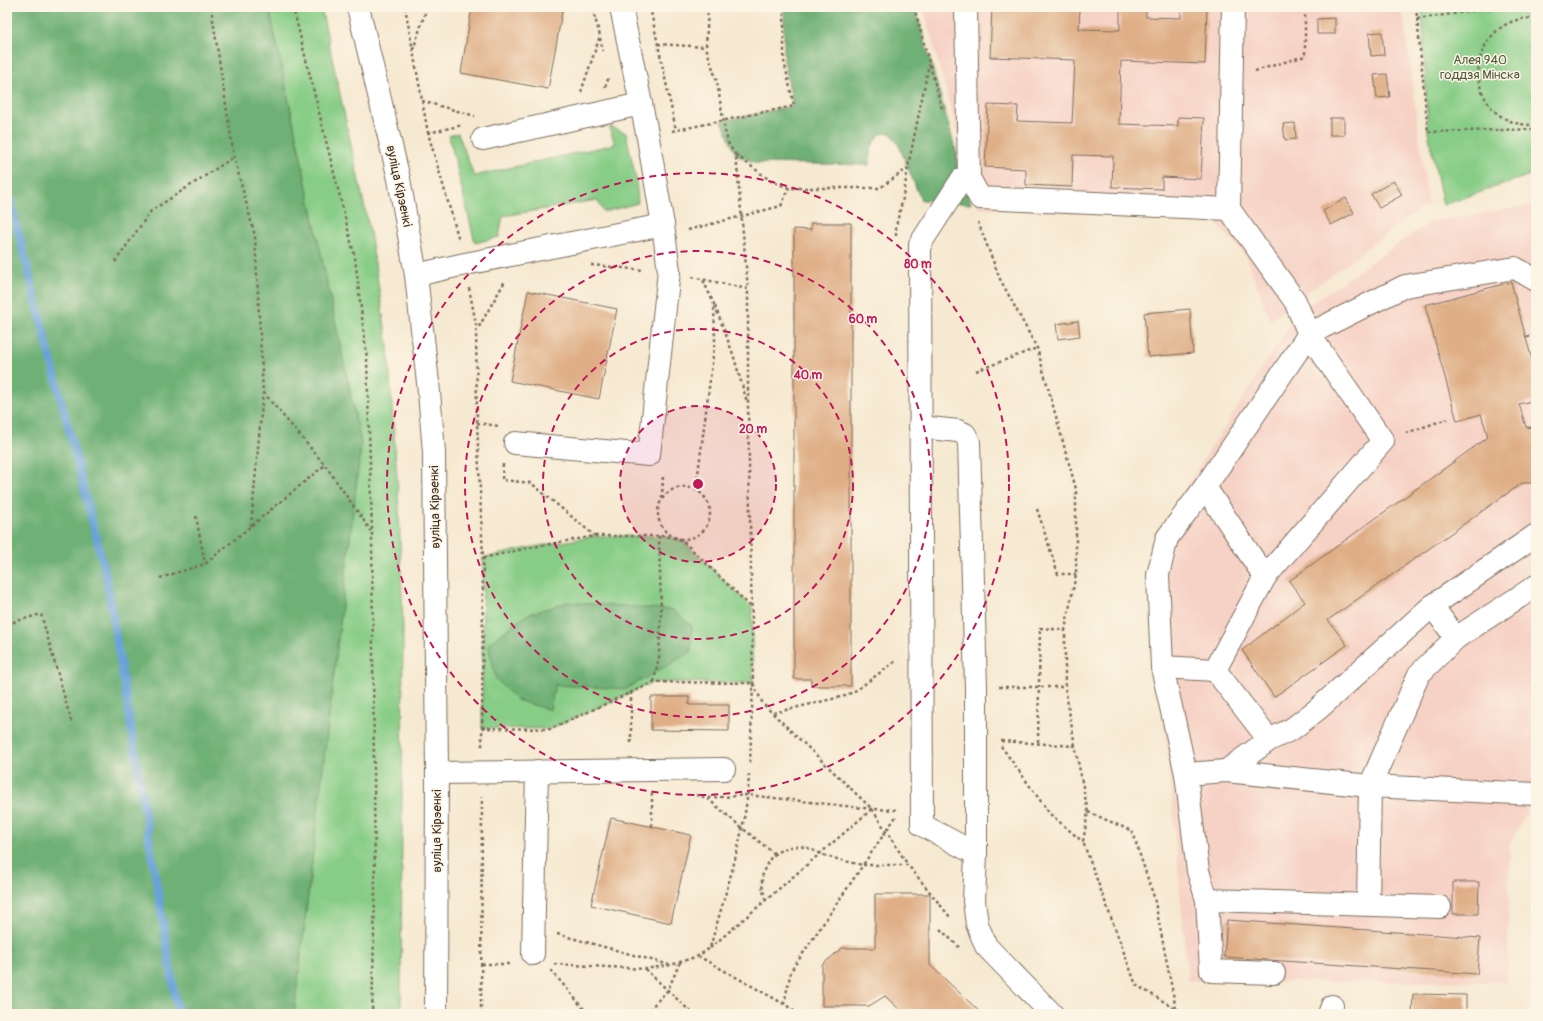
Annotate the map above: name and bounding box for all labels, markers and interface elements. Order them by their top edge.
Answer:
park label: Алея 940 годдзя Мінска [1440,52,1520,83]
street label: вуліца Кірэенкі [383,144,415,228]
text: 80 m [904,257,932,272]
text: 60 m [849,312,878,327]
text: 40 m [793,368,823,383]
text: 20 m [739,422,767,437]
street label: вуліца Кірэенкі [426,465,444,549]
centre of rings [691,477,705,491]
street label: вуліца Кірэенкі [429,790,445,872]

